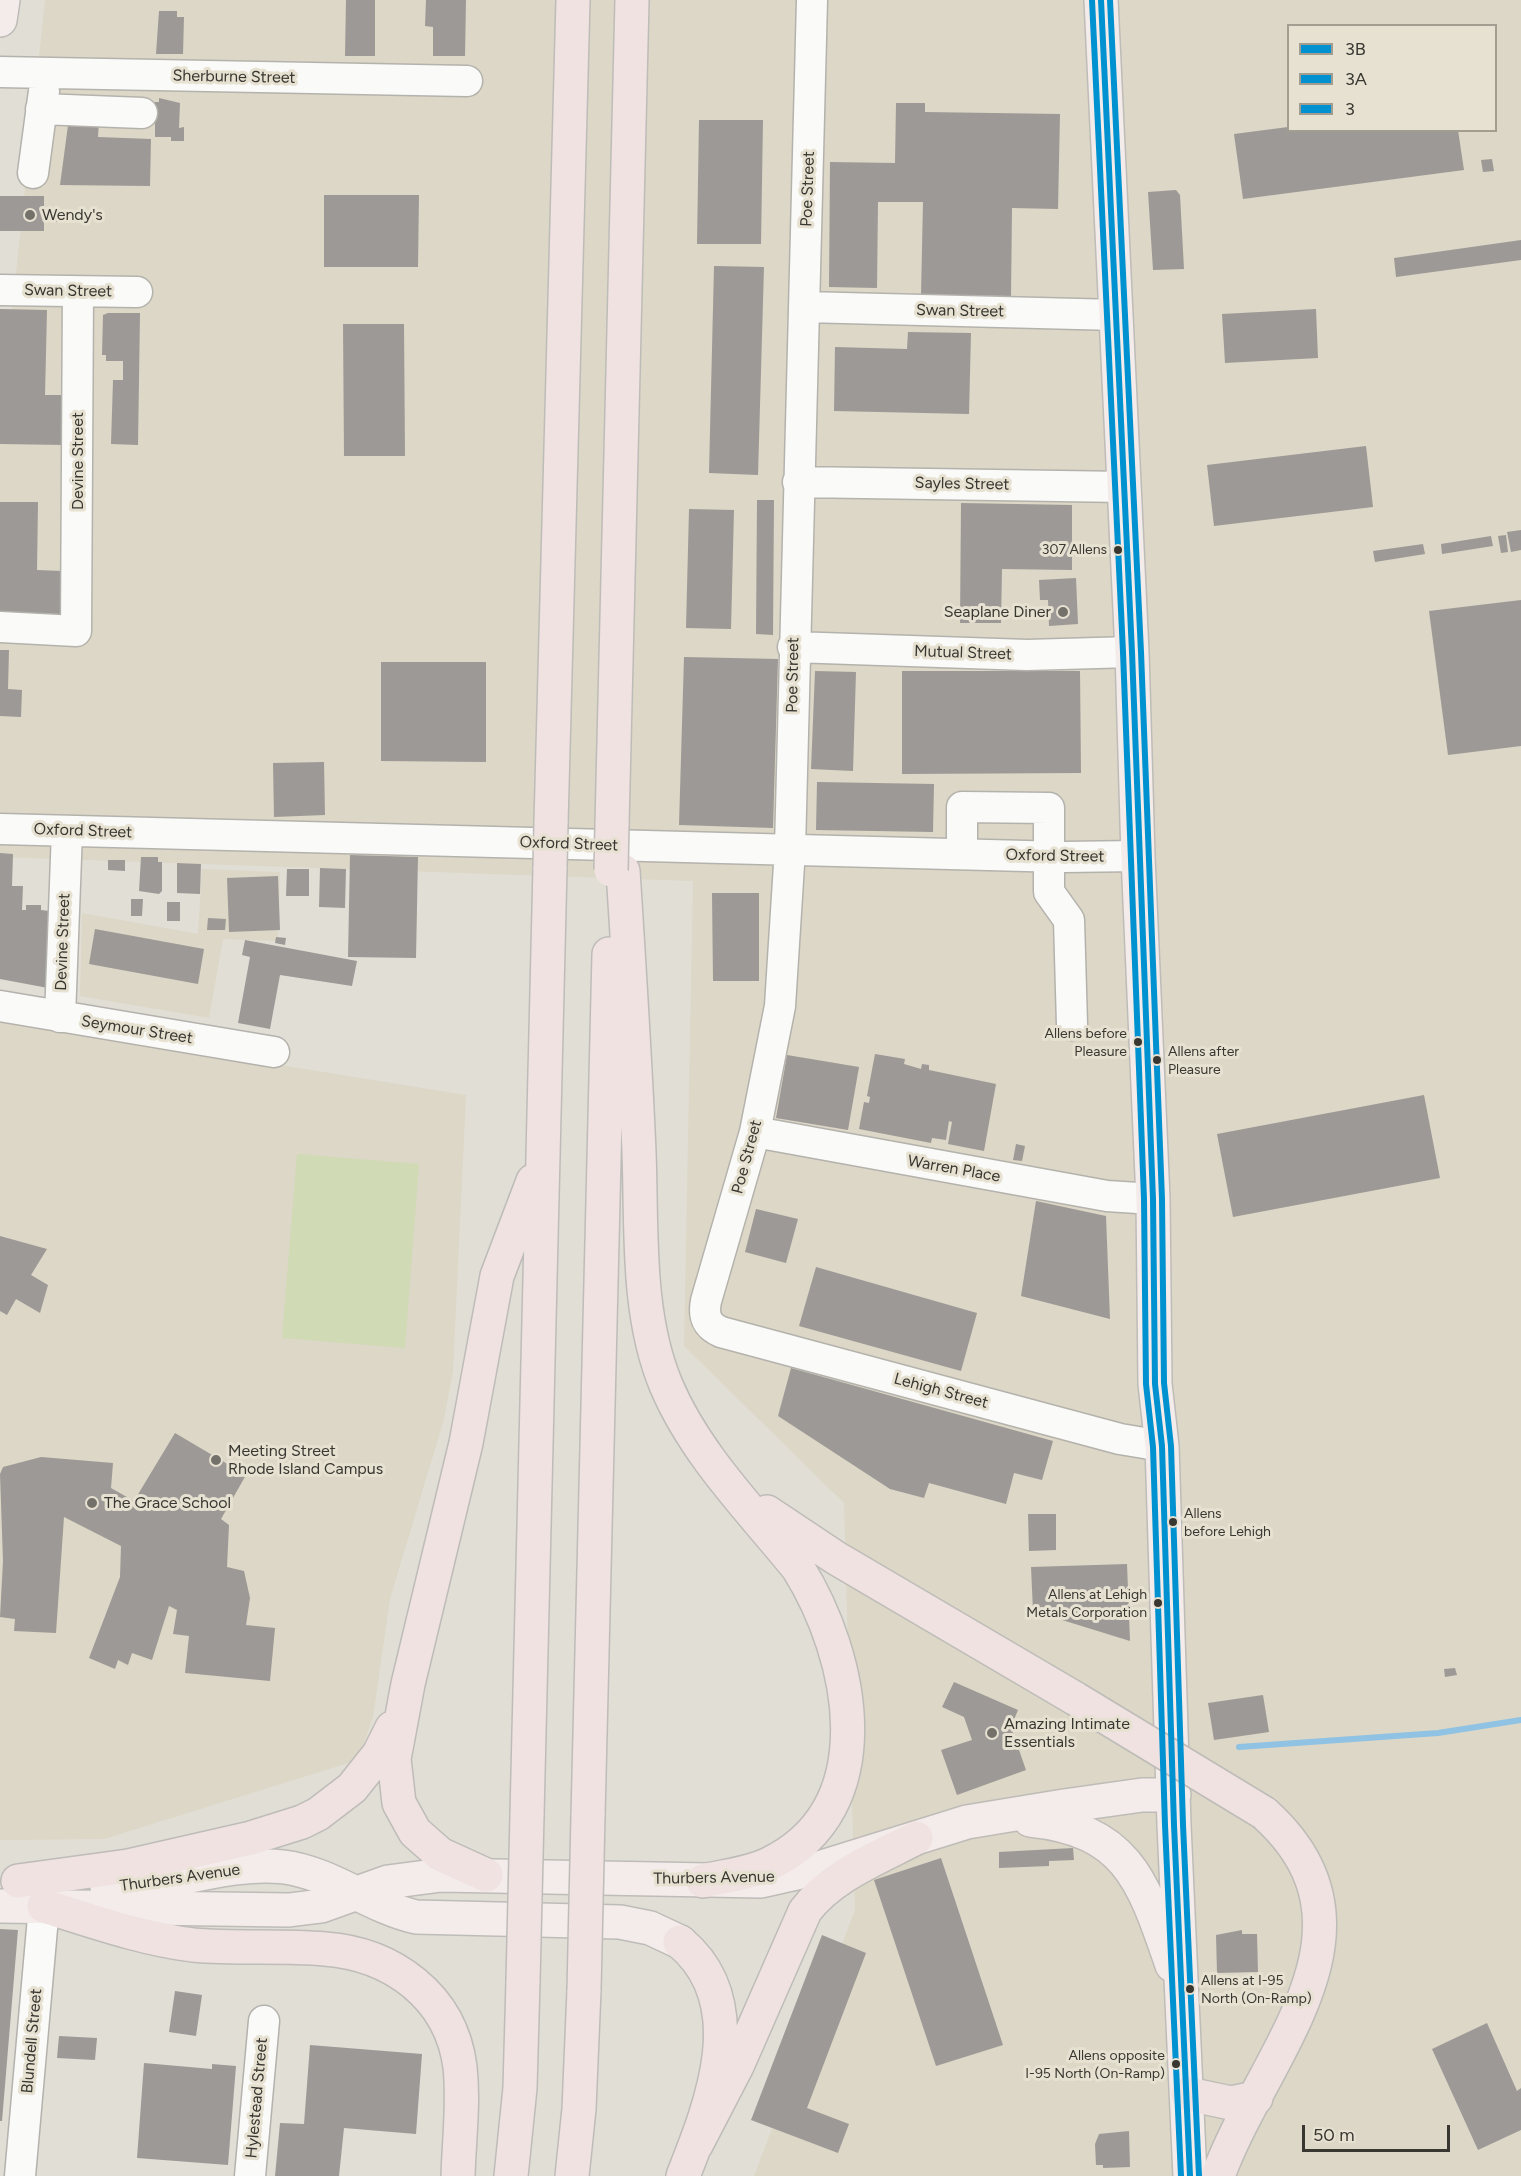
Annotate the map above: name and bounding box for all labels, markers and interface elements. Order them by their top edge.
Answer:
legend [1287,24,1497,132]
text: 3B [1345,38,1366,60]
street label: Sherburne Street [172,66,296,88]
text: 3A [1345,68,1367,90]
text: 3 [1345,98,1355,120]
street label: Poe Street [797,151,819,227]
place label: Wendy's [42,205,103,225]
marker: Wendy's [23,208,37,222]
street label: Swan Street [24,281,112,301]
street label: Swan Street [916,301,1004,321]
street label: Devine Street [68,412,88,510]
street label: Sayles Street [914,474,1010,494]
place label: 307 Allens [1042,542,1107,558]
marker: 307 Allens [1112,544,1124,556]
place label: Seaplane Diner [944,602,1051,622]
marker: Seaplane Diner [1056,605,1070,619]
street label: Poe Street [783,637,803,713]
street label: Mutual Street [914,642,1012,664]
street label: Oxford Street [33,820,133,842]
street label: Oxford Street [519,833,619,855]
street label: Oxford Street [1005,846,1105,866]
street label: Devine Street [52,893,74,991]
street label: Seymour Street [80,1012,194,1048]
place label: Allens before Pleasure [1044,1026,1127,1058]
marker: Allens before Pleasure [1132,1036,1144,1048]
place label: Allens after Pleasure [1168,1044,1239,1076]
marker: Allens after Pleasure [1151,1054,1163,1066]
street label: Poe Street [728,1118,766,1196]
street label: Warren Place [906,1151,1002,1187]
street label: Lehigh Street [892,1369,990,1413]
place label: Meeting Street Rhode Island Campus [228,1441,383,1479]
marker: Meeting Street Rhode Island Campus [209,1453,223,1467]
place label: The Grace School [104,1493,231,1513]
marker: The Grace School [85,1496,99,1510]
place label: Allens before Lehigh [1184,1506,1271,1538]
marker: Allens before Lehigh [1167,1516,1179,1528]
place label: Allens at Lehigh Metals Corporation [1026,1587,1147,1619]
marker: Allens at Lehigh Metals Corporation [1152,1597,1164,1609]
place label: Amazing Intimate Essentials [1004,1714,1130,1752]
marker: Amazing Intimate Essentials [985,1726,999,1740]
street label: Thurbers Avenue [119,1860,241,1896]
street label: Thurbers Avenue [653,1867,775,1889]
place label: Allens at I-95 North (On-Ramp) [1201,1973,1312,2006]
marker: Allens at I-95 North (On-Ramp) [1184,1983,1196,1995]
street label: Blundell Street [18,1988,46,2094]
street label: Hylestead Street [242,2037,272,2159]
place label: Allens opposite I-95 North (On-Ramp) [1025,2048,1165,2080]
marker: Allens opposite I-95 North (On-Ramp) [1170,2058,1182,2070]
scale bar [1305,2113,1454,2151]
text: 50 m [1313,2124,1355,2146]

